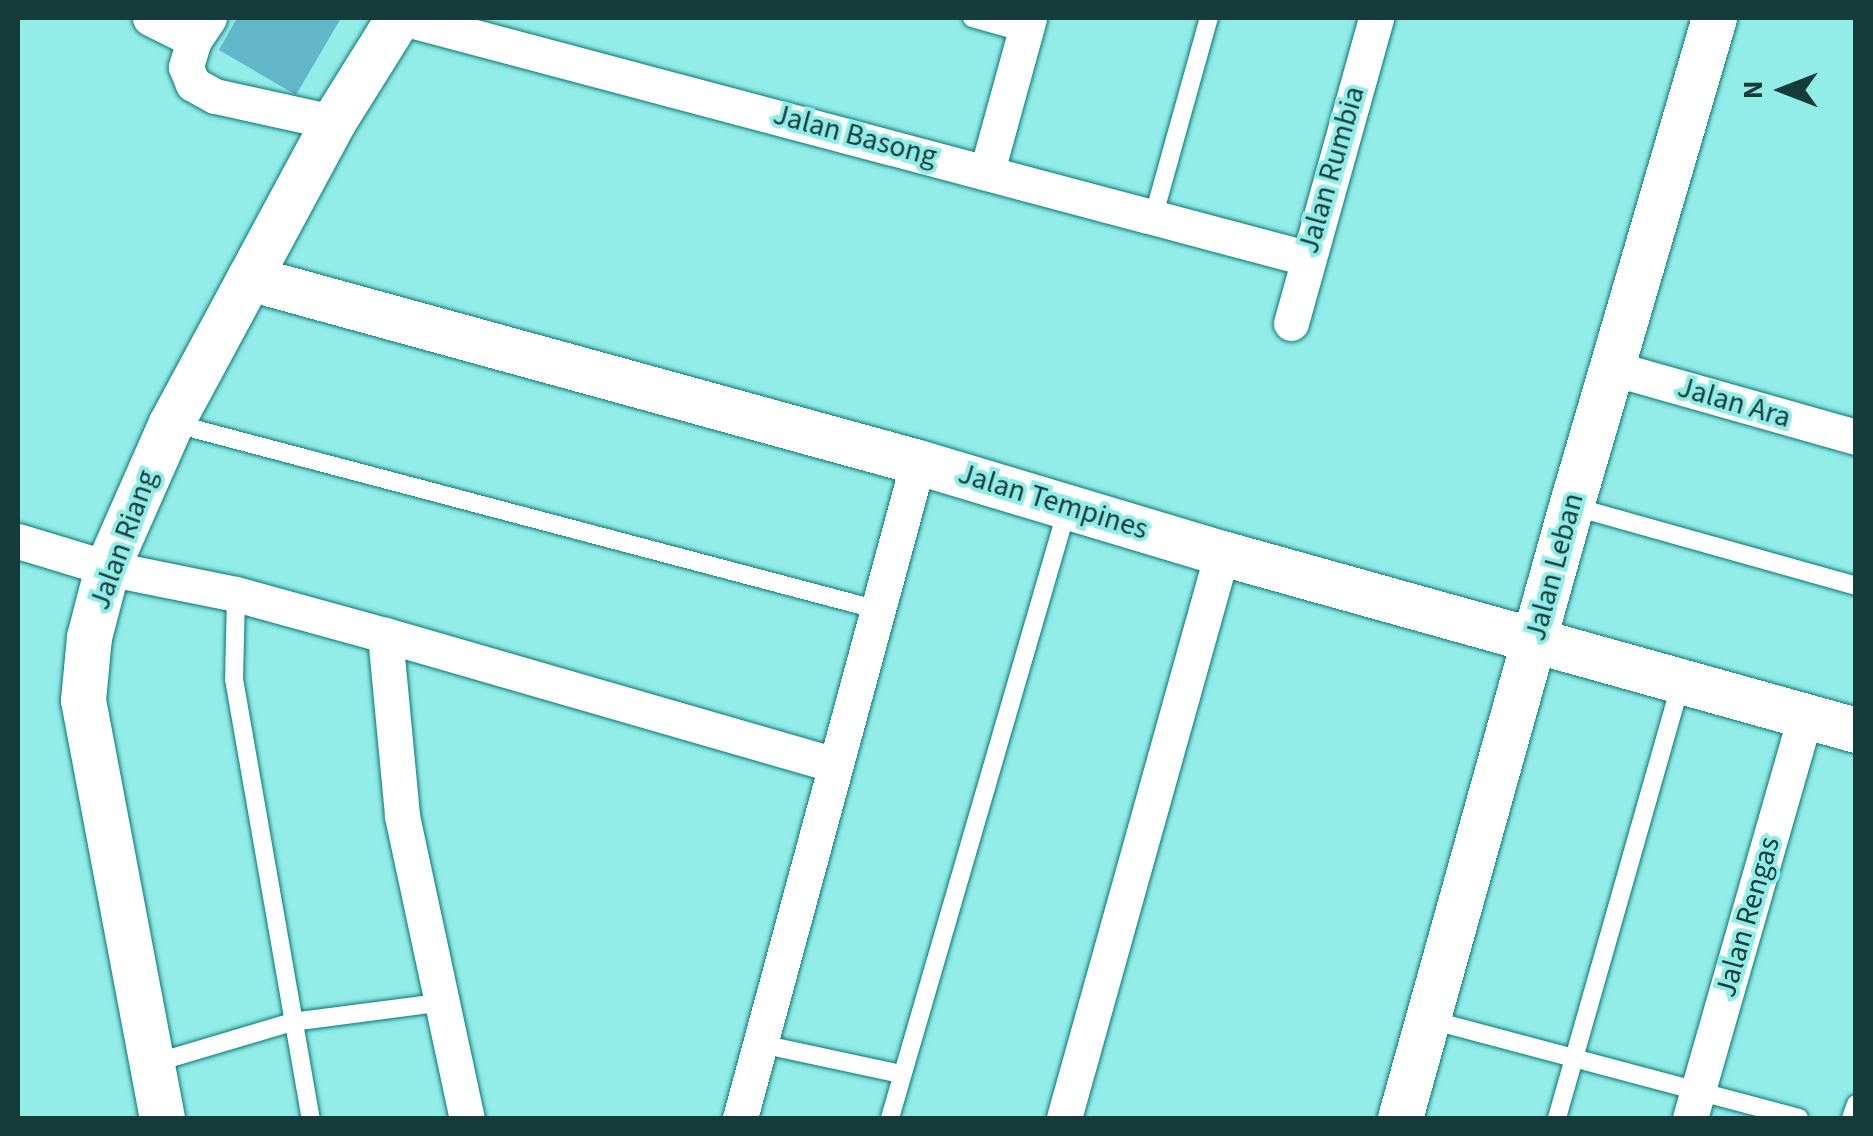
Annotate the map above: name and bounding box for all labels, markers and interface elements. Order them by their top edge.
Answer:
north arrow [1733,40,1833,140]
text: N [1733,81,1773,99]
street label: Jalan Rumbia [1291,82,1373,258]
street label: Jalan Basong [769,97,941,175]
street label: Jalan Ara [1673,370,1795,436]
street label: Jalan Tempines [954,456,1152,548]
street label: Jalan Riang [82,465,166,615]
street label: Jalan Leban [1518,489,1592,645]
street label: Jalan Rengas [1708,833,1788,1001]

